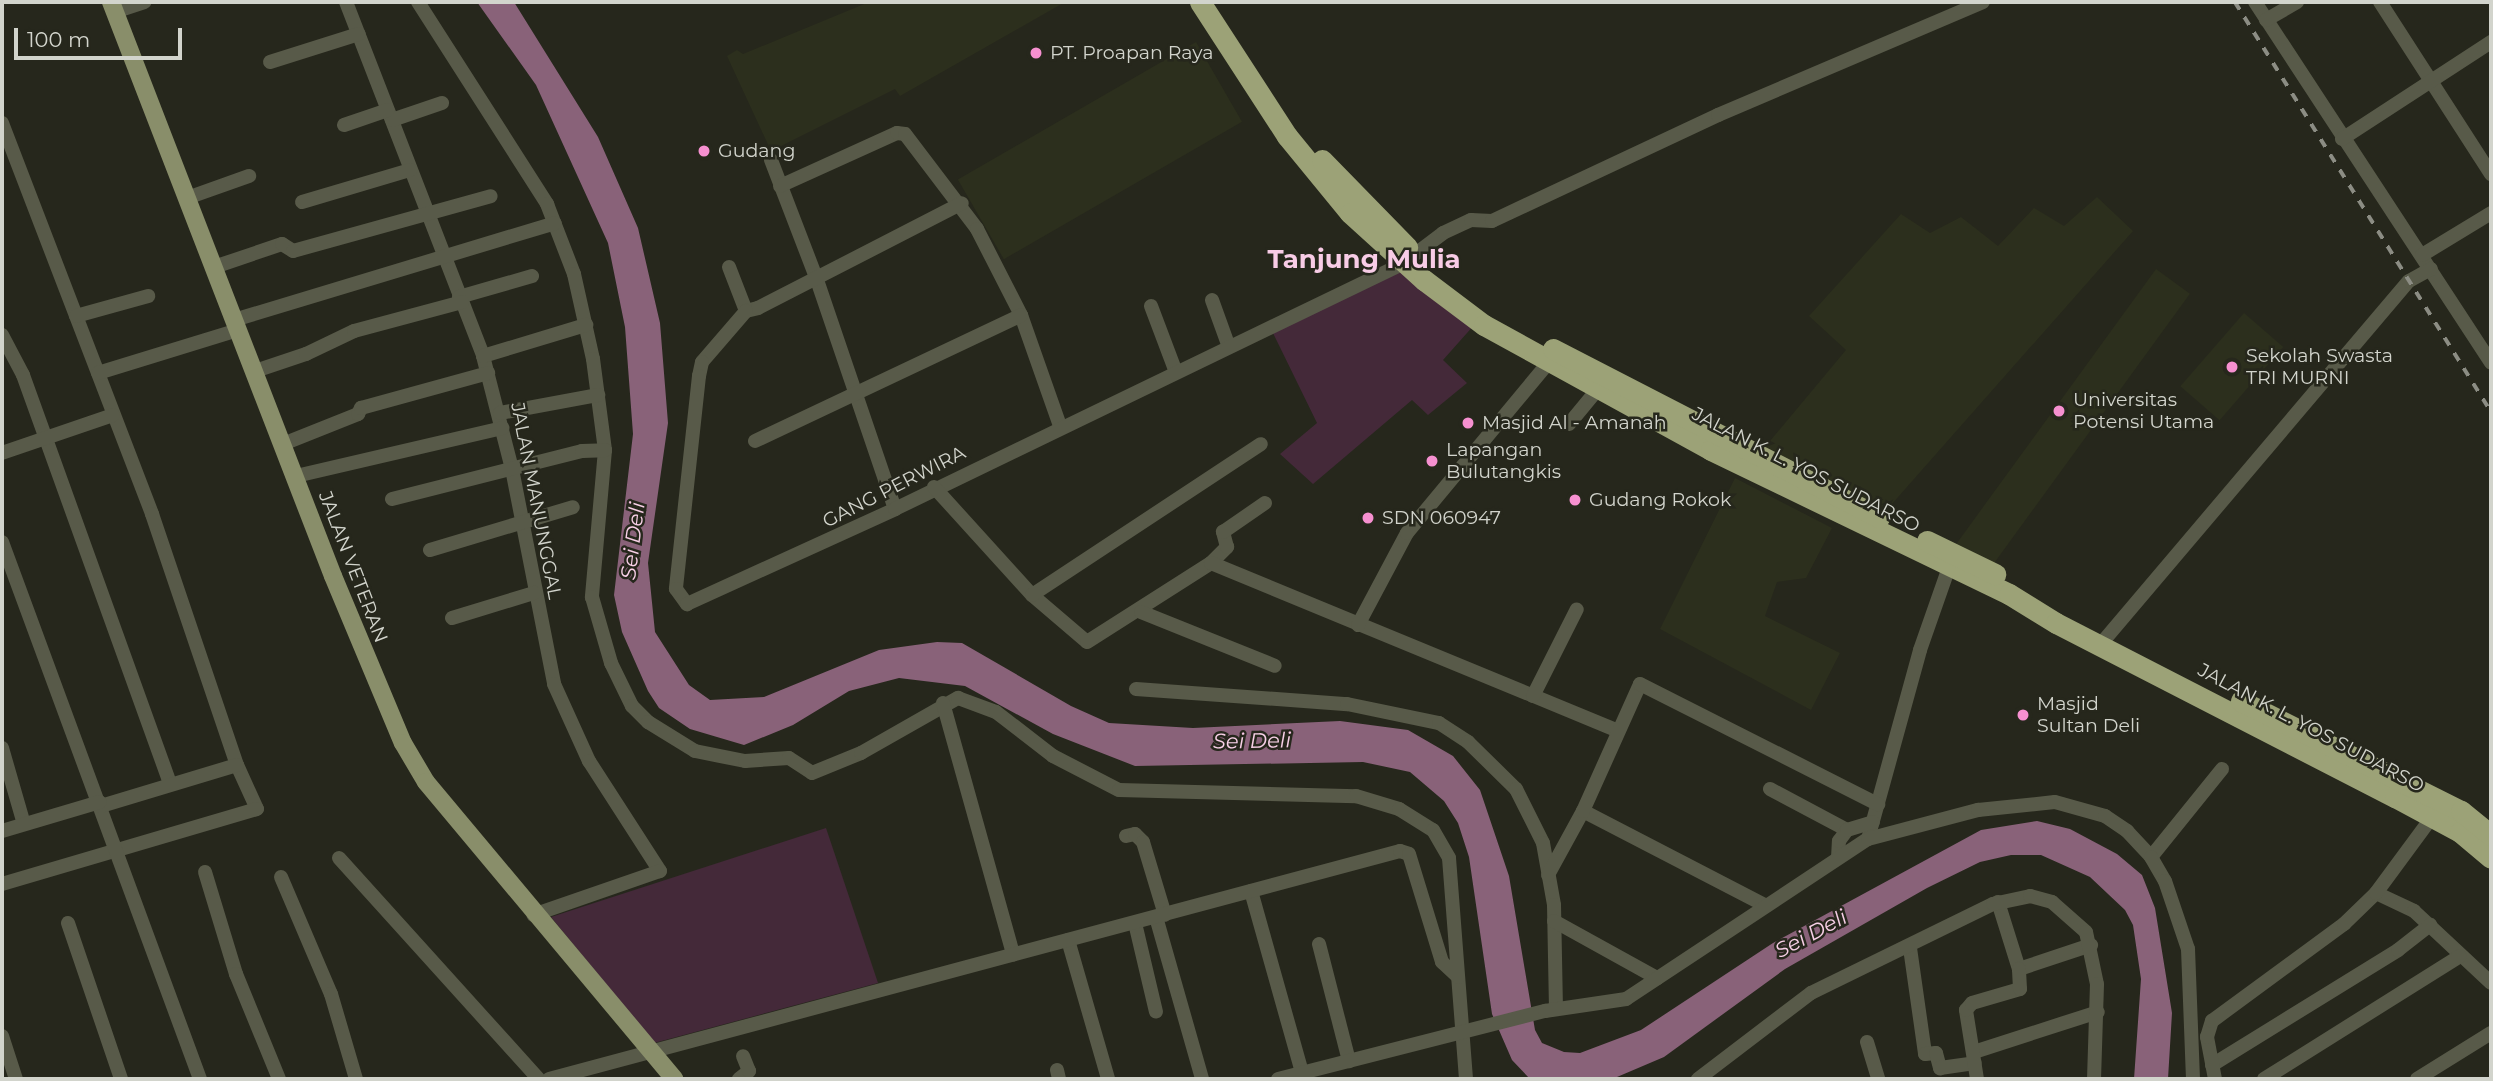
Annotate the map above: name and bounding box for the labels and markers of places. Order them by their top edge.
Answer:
place label: PT. Proapan Raya [1050,42,1213,64]
marker: PT. Proapan Raya [1028,45,1044,61]
place label: Gudang [718,140,795,162]
marker: Gudang [696,143,712,159]
place label: Sekolah Swasta TRI MURNI [2246,345,2393,389]
marker: Sekolah Swasta TRI MURNI [2224,359,2240,375]
place label: Universitas Potensi Utama [2073,389,2214,433]
marker: Universitas Potensi Utama [2051,403,2067,419]
place label: Masjid Al - Amanah [1482,412,1667,434]
marker: Masjid Al - Amanah [1460,415,1476,431]
place label: Lapangan Bulutangkis [1446,439,1561,483]
marker: Lapangan Bulutangkis [1424,453,1440,469]
place label: Gudang Rokok [1589,489,1731,511]
marker: Gudang Rokok [1567,492,1583,508]
place label: SDN 060947 [1382,507,1501,529]
marker: SDN 060947 [1360,510,1376,526]
place label: Masjid Sultan Deli [2037,693,2140,737]
marker: Masjid Sultan Deli [2015,707,2031,723]

